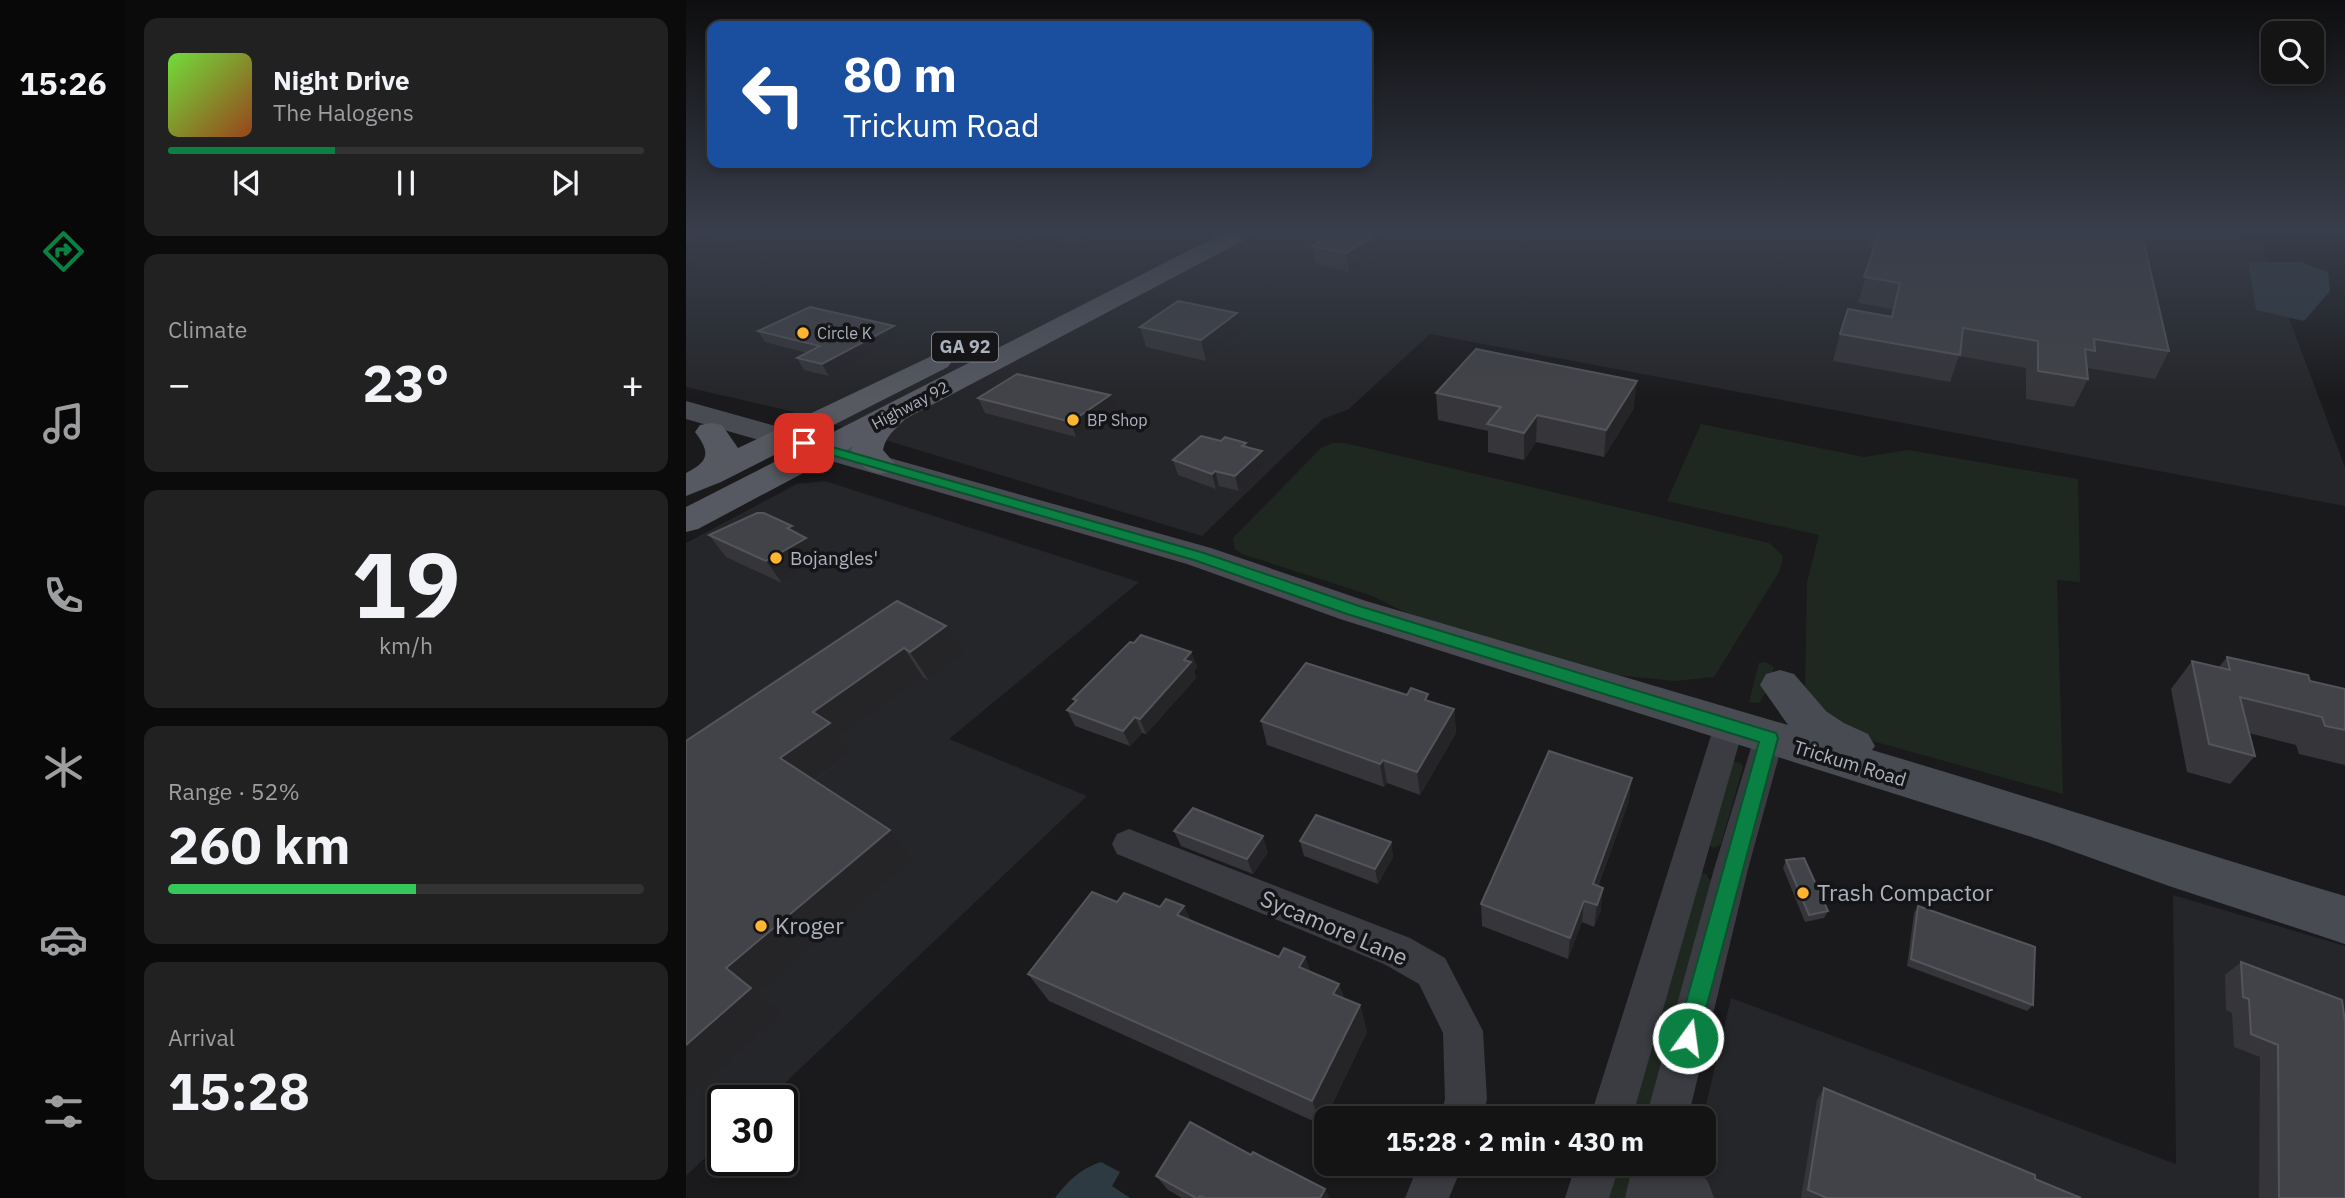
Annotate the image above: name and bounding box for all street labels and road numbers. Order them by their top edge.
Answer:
road number: GA 92 [932,332,998,362]
street label: Highway 92 [868,376,952,434]
street label: Trickum Road [1791,734,1909,792]
street label: Sycamore Lane [1256,883,1413,972]

